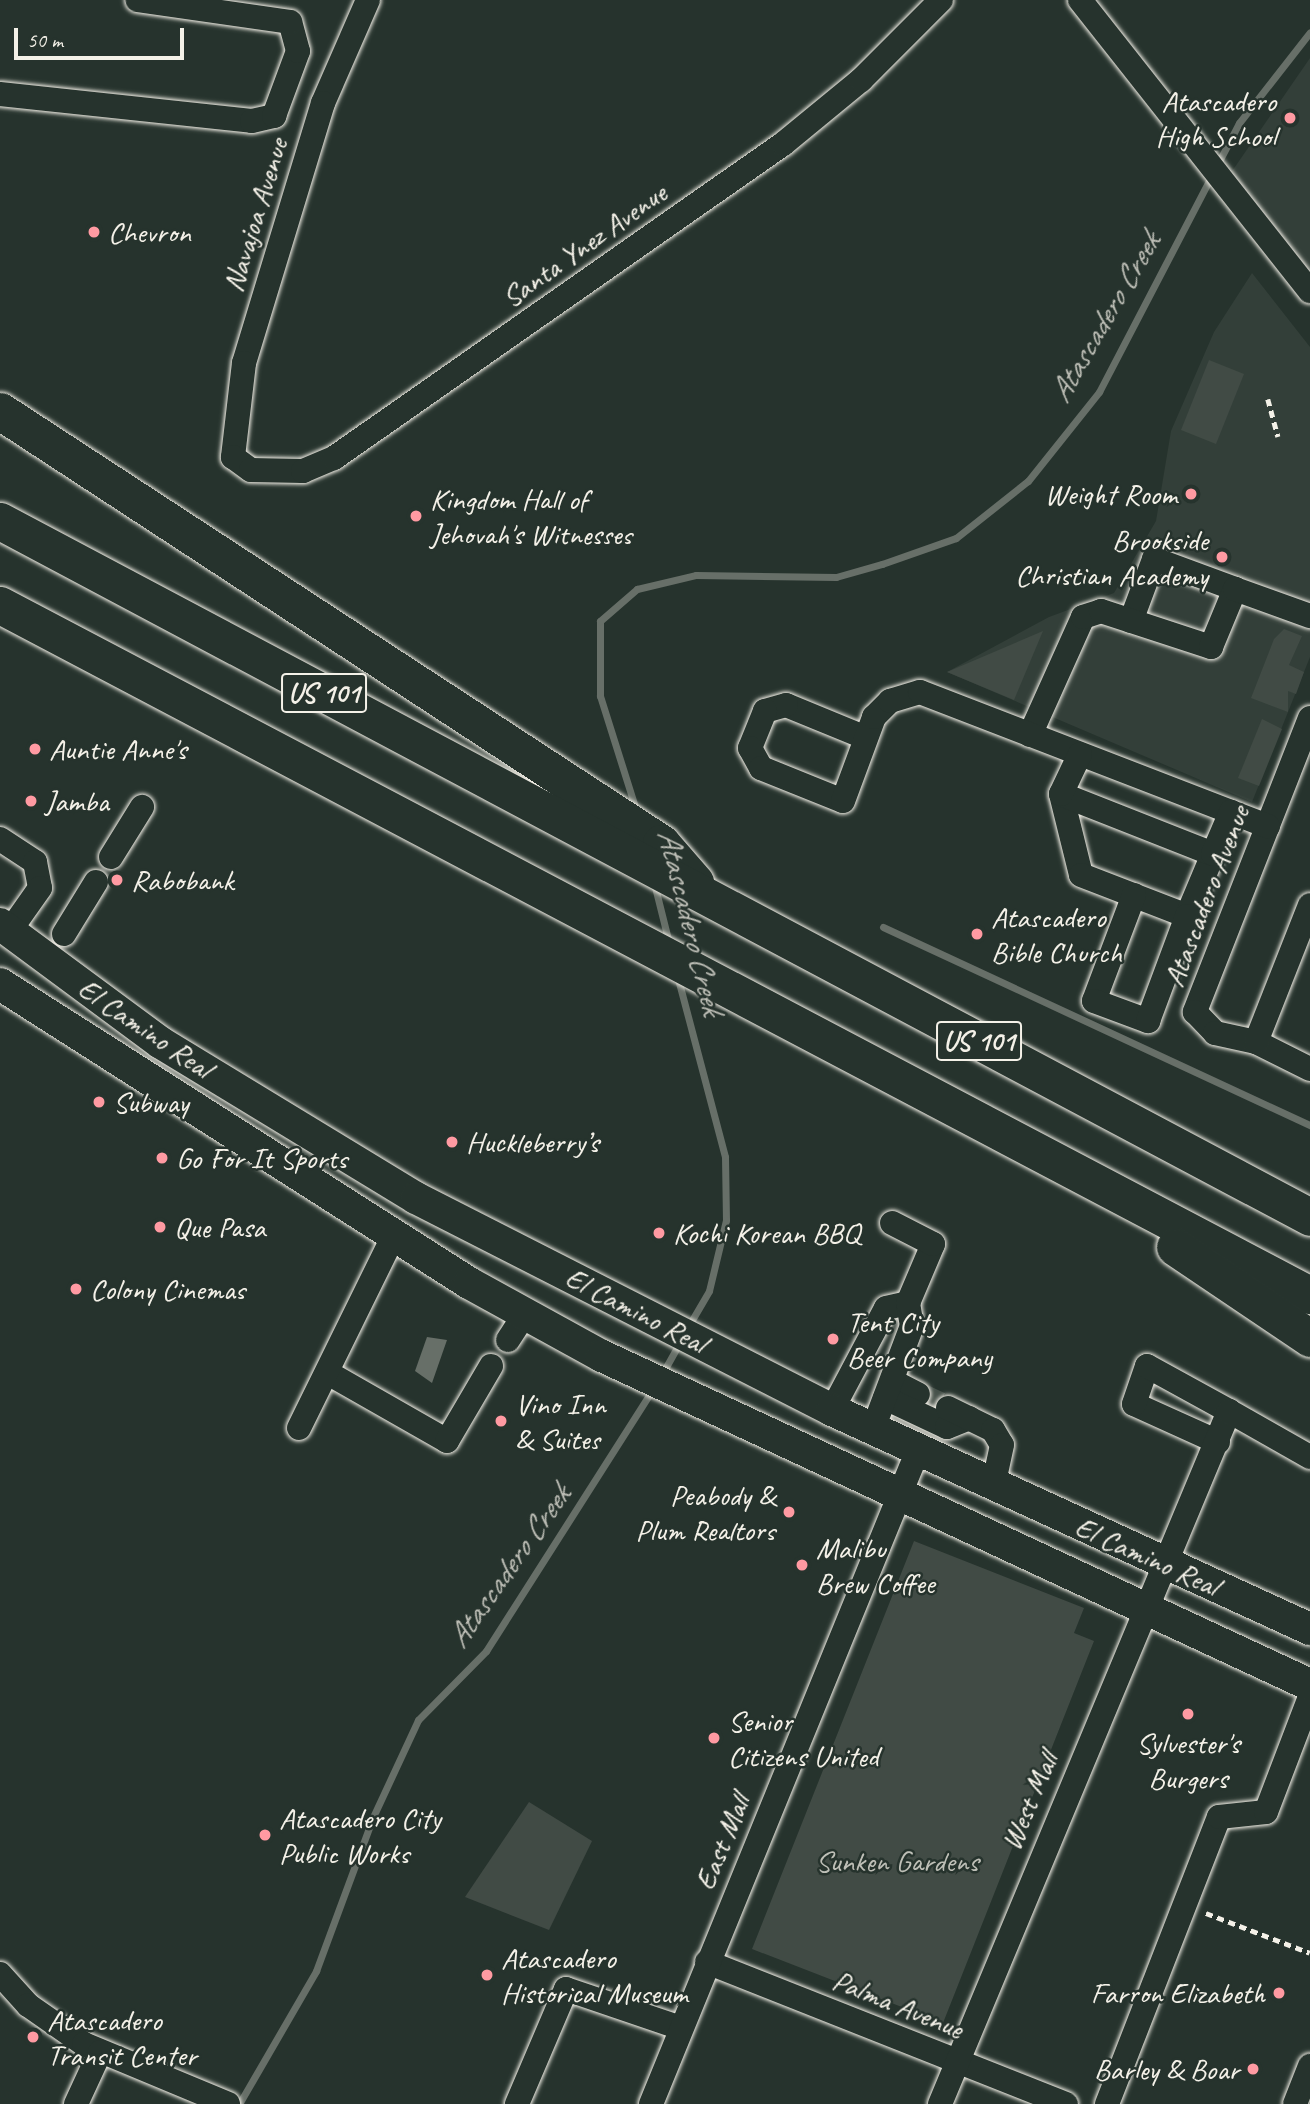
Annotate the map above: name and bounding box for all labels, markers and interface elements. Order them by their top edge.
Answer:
scale bar [18,14,187,58]
text: 50 m [27,27,63,53]
place label: Atascadero High School [1157,83,1276,154]
marker: Atascadero High School [1282,110,1298,126]
street label: Navajoa Avenue [215,134,295,296]
street label: Santa Ynez Avenue [495,175,673,315]
place label: Chevron [108,214,191,250]
marker: Chevron [86,224,102,240]
water label: Atascadero Creek [1041,227,1169,409]
place label: Weight Room [1044,476,1177,512]
place label: Kingdom Hall of Jehovah's Witnesses [430,481,632,552]
marker: Weight Room [1183,486,1199,502]
marker: Kingdom Hall of Jehovah's Witnesses [408,508,424,524]
place label: Brookside Christian Academy [1017,522,1208,592]
marker: Brookside Christian Academy [1214,549,1230,565]
road number: US 101 [280,668,368,718]
place label: Auntie Anne's [49,731,186,767]
marker: Auntie Anne's [27,741,43,757]
place label: Jamba [45,783,109,819]
marker: Jamba [23,793,39,809]
street label: Atascadero Avenue [1155,801,1257,991]
water label: Atascadero Creek [649,826,731,1018]
place label: Rabobank [131,862,233,898]
marker: Rabobank [109,872,125,888]
place label: Atascadero Bible Church [991,899,1123,970]
marker: Atascadero Bible Church [969,926,985,942]
street label: El Camino Real [72,971,218,1085]
road number: US 101 [935,1016,1023,1066]
place label: Subway [113,1084,189,1120]
marker: Subway [91,1094,107,1110]
place label: Huckleberry’s [466,1124,599,1160]
marker: Huckleberry’s [444,1134,460,1150]
place label: Go For It Sports [176,1140,347,1176]
marker: Go For It Sports [154,1150,170,1166]
place label: Que Pasa [174,1209,265,1245]
place label: Kochi Korean BBQ [673,1215,859,1251]
marker: Que Pasa [152,1219,168,1235]
marker: Kochi Korean BBQ [651,1225,667,1241]
street label: El Camino Real [560,1259,712,1361]
place label: Colony Cinemas [90,1271,245,1307]
marker: Colony Cinemas [68,1281,84,1297]
place label: Tent City Beer Company [847,1304,989,1374]
marker: Tent City Beer Company [825,1331,841,1347]
place label: Vino Inn & Suites [515,1386,605,1456]
marker: Vino Inn & Suites [493,1413,509,1429]
place label: Peabody & Plum Realtors [635,1477,775,1548]
water label: Atascadero Creek [439,1479,579,1655]
marker: Peabody & Plum Realtors [781,1504,797,1520]
street label: El Camino Real [1070,1509,1224,1603]
place label: Malibu Brew Coffee [816,1530,934,1600]
marker: Malibu Brew Coffee [794,1557,810,1573]
place label: Senior Citizens United [728,1703,879,1774]
marker: Sylvester's Burgers [1180,1706,1196,1722]
place label: Sylvester's Burgers [1136,1725,1240,1796]
marker: Senior Citizens United [706,1730,722,1746]
street label: West Mall [992,1746,1066,1856]
street label: East Mall [686,1788,758,1896]
place label: Atascadero City Public Works [279,1800,441,1870]
marker: Atascadero City Public Works [257,1827,273,1843]
park label: Sunken Gardens [815,1843,979,1879]
place label: Atascadero Historical Museum [501,1940,689,2010]
street label: Palma Avenue [828,1962,968,2046]
marker: Atascadero Historical Museum [479,1967,495,1983]
place label: Farron Elizabeth [1092,1975,1265,2011]
marker: Farron Elizabeth [1271,1985,1287,2001]
place label: Atascadero Transit Center [47,2002,197,2072]
marker: Atascadero Transit Center [25,2029,41,2045]
place label: Barley & Boar [1094,2051,1239,2087]
marker: Barley & Boar [1245,2061,1261,2077]

